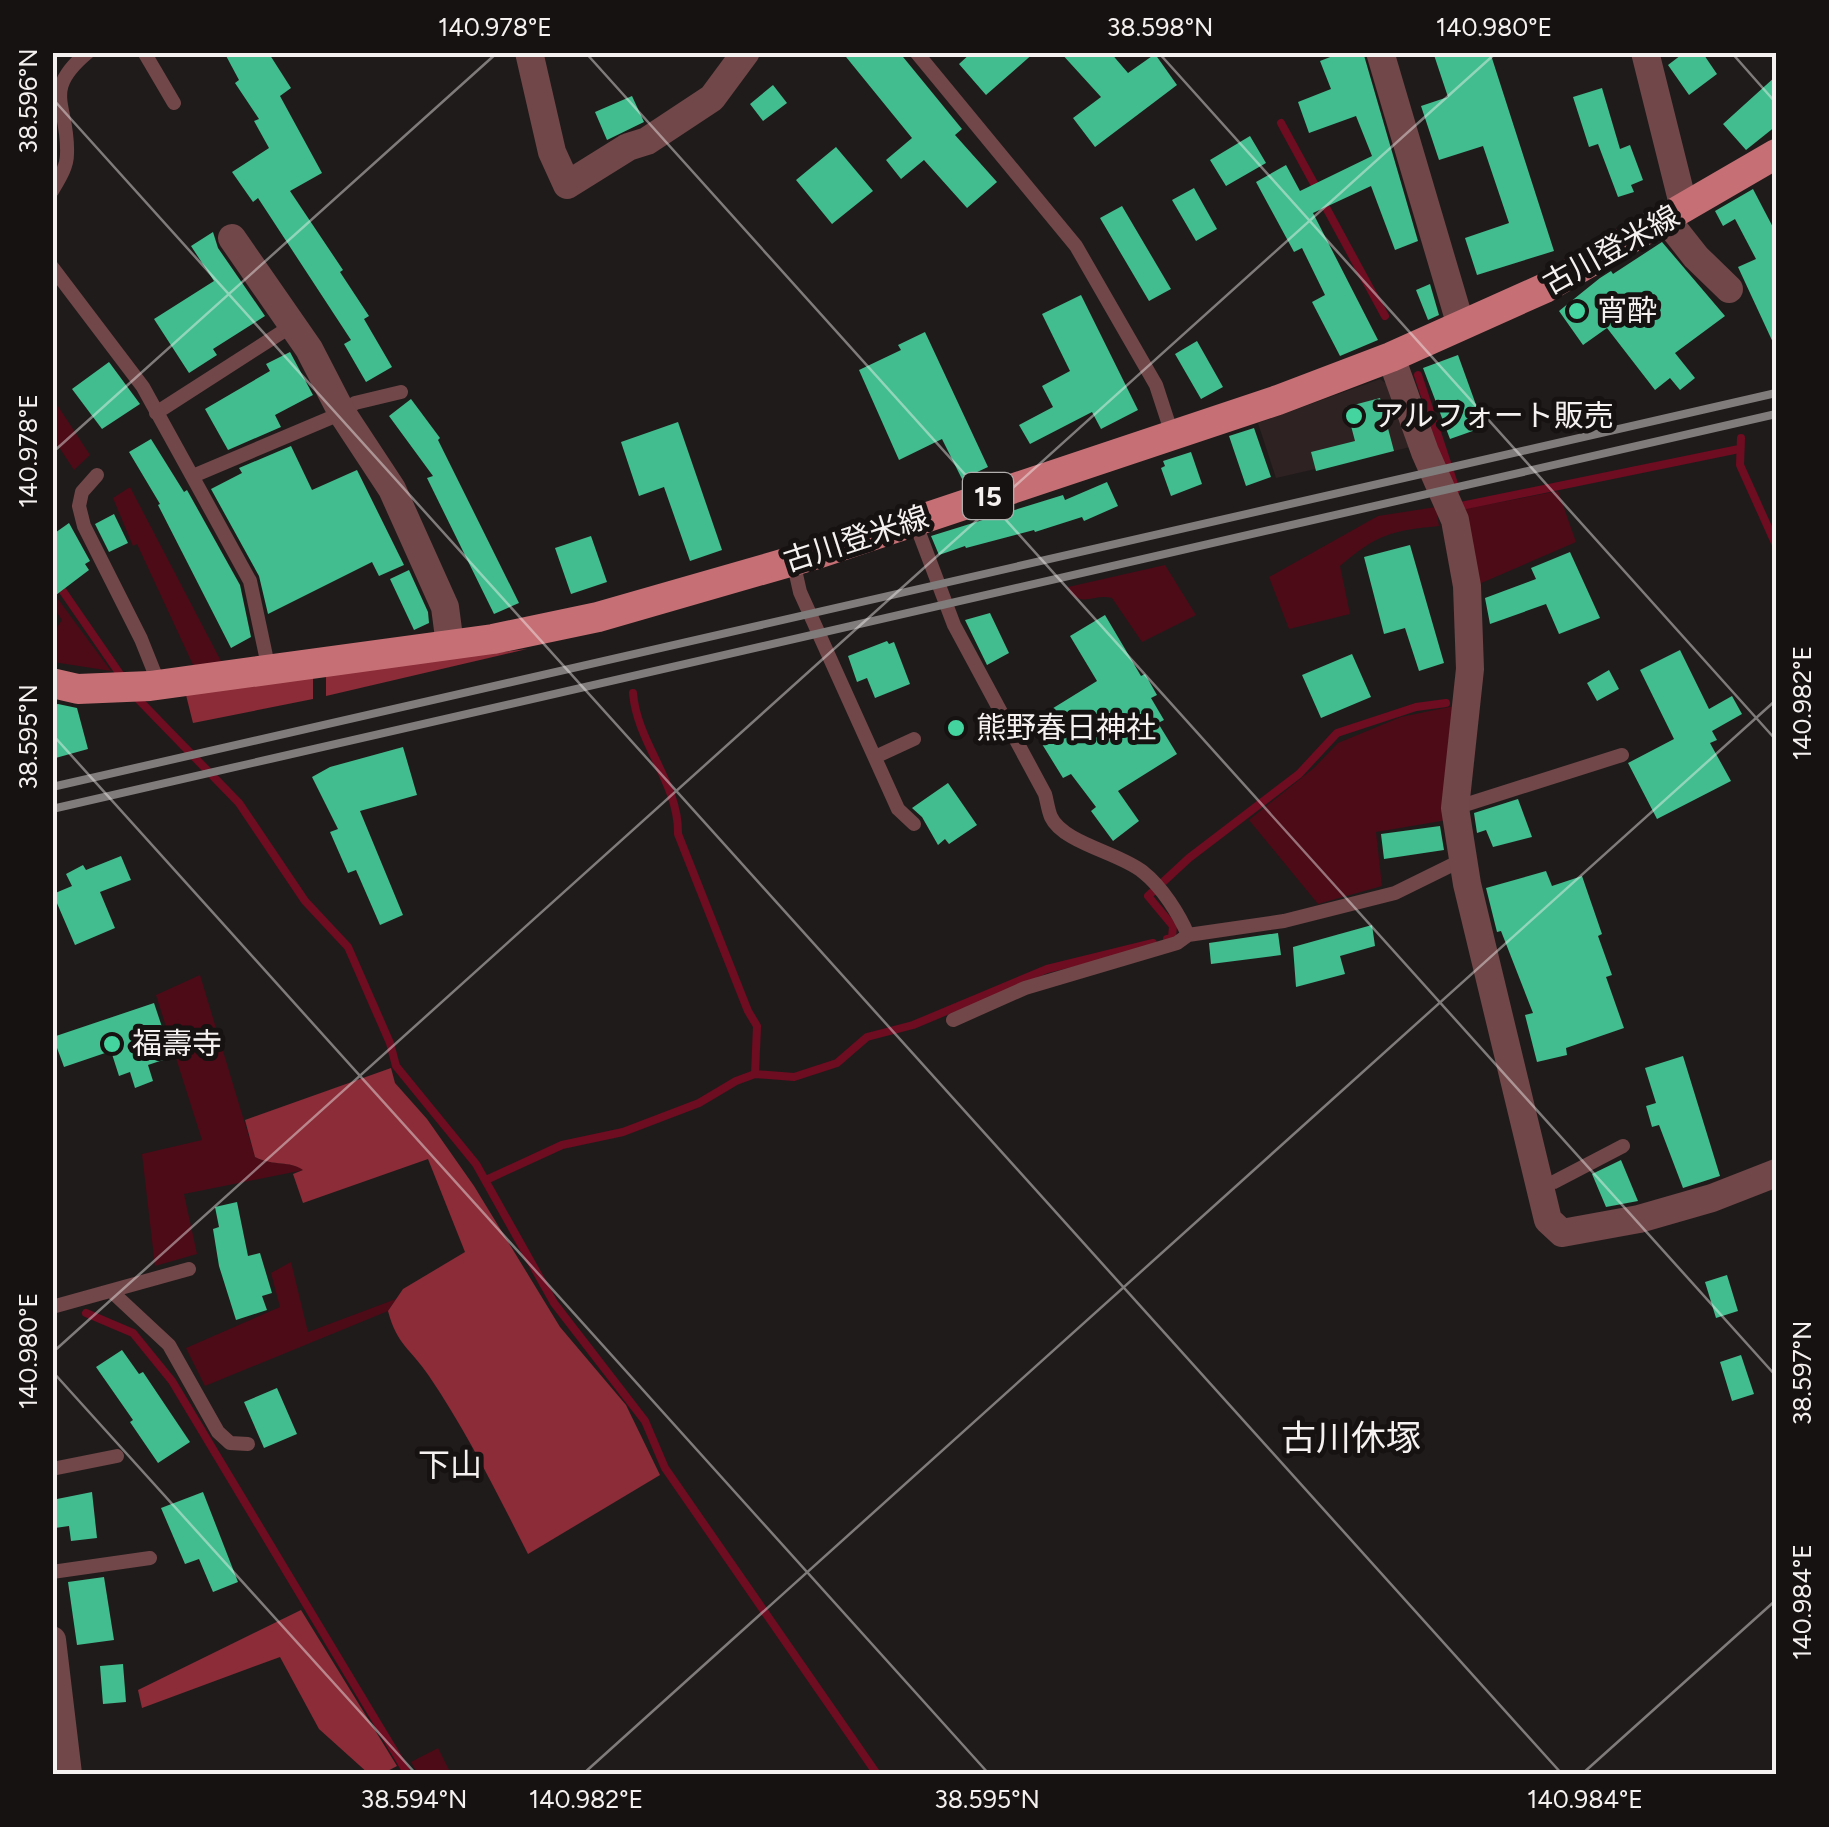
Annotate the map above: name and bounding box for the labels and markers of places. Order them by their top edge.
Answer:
place label: 宵酔 [1597,292,1657,329]
marker: 宵酔 [1566,300,1588,322]
place label: アルフォート販売 [1374,397,1614,434]
marker: アルフォート販売 [1343,405,1365,427]
place label: 熊野春日神社 [976,709,1156,746]
marker: 熊野春日神社 [945,717,967,739]
place label: 福壽寺 [132,1025,222,1062]
marker: 福壽寺 [101,1033,123,1055]

